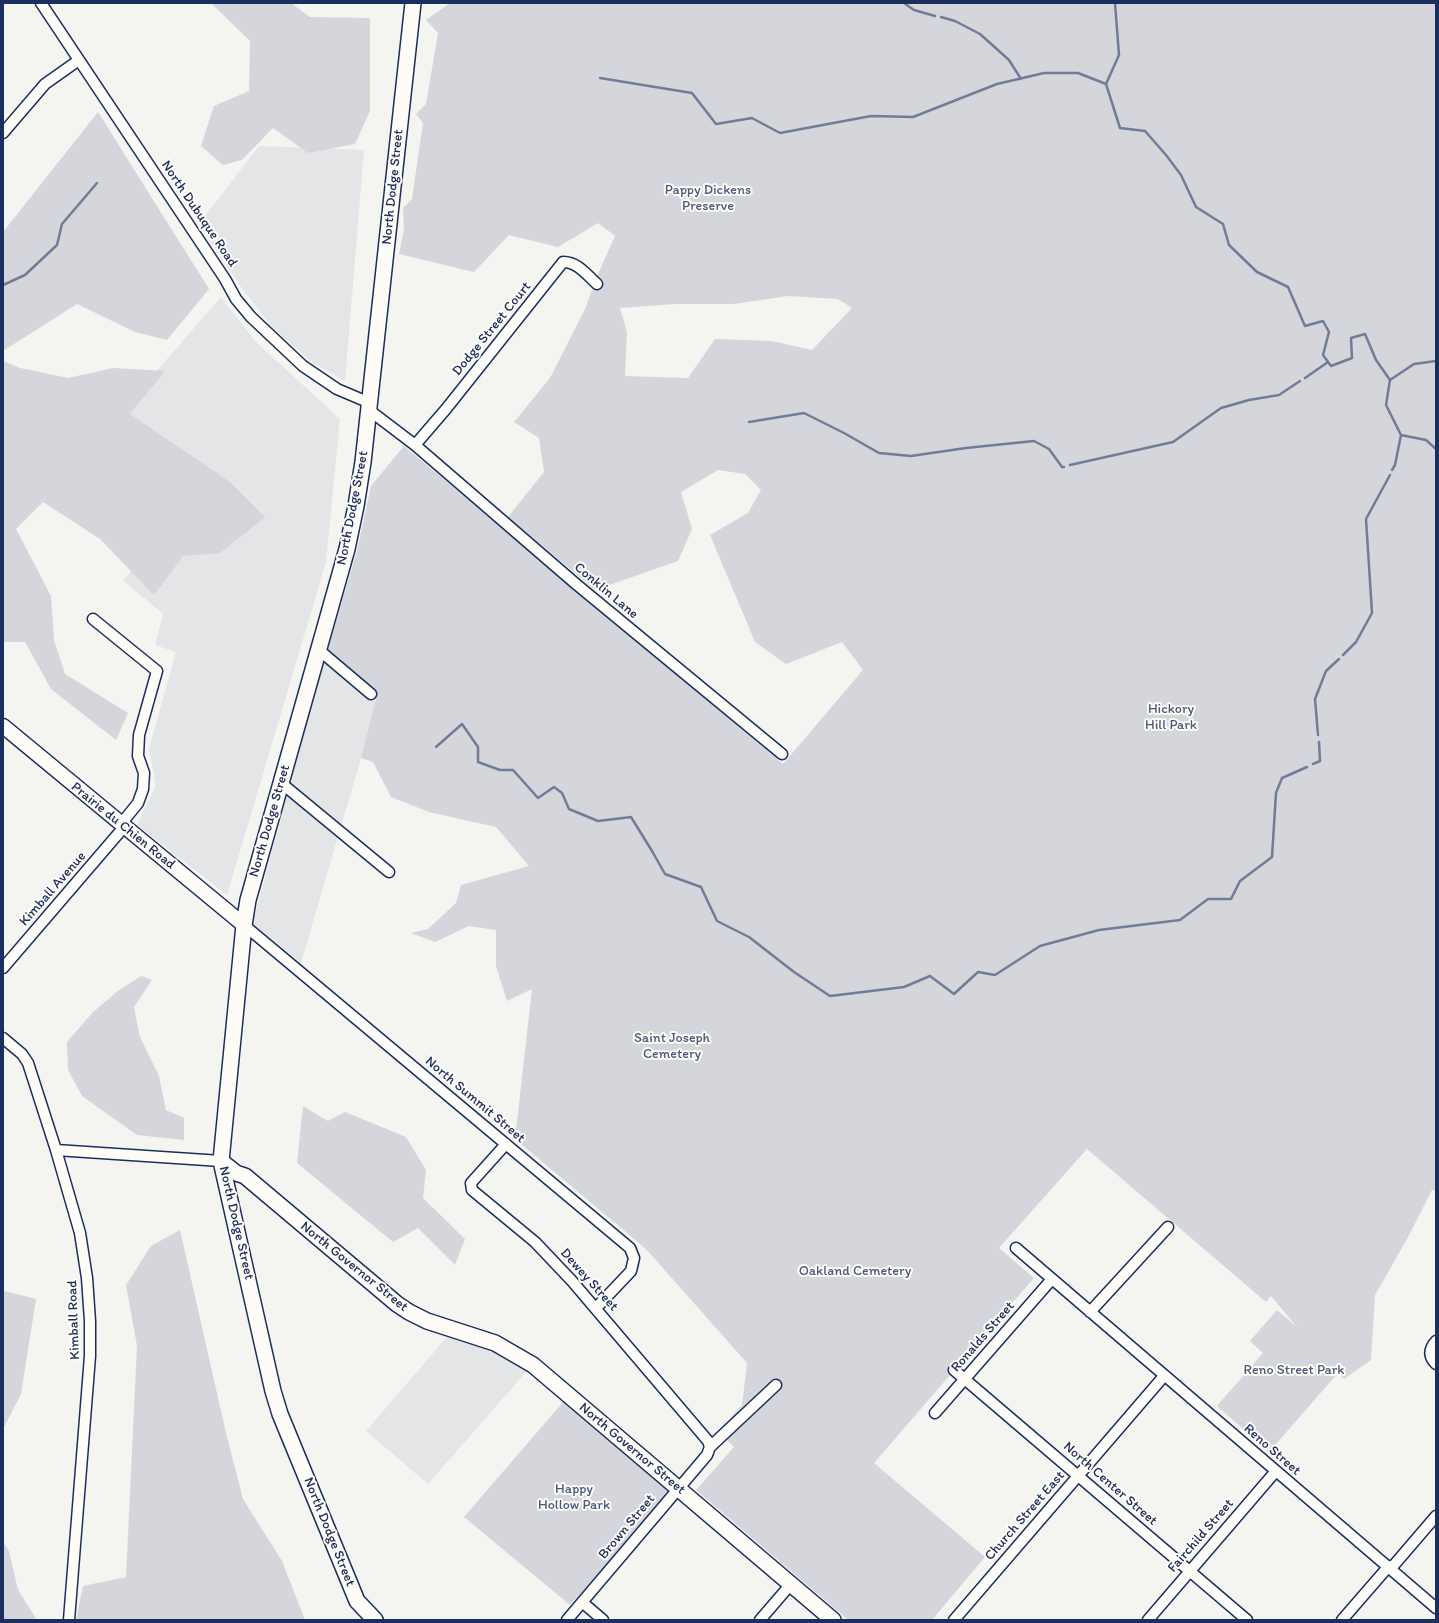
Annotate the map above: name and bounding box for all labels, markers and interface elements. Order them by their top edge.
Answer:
street label: North Dodge Street [379,128,407,246]
street label: North Dubuque Road [157,158,241,270]
park label: Pappy Dickens Preserve [665,182,751,214]
street label: Dodge Street Court [449,279,535,379]
street label: North Dodge Street [334,449,372,567]
street label: Conklin Lane [570,559,642,623]
park label: Hickory Hill Park [1145,701,1197,734]
street label: North Dodge Street [246,763,294,879]
street label: Prairie du Chien Road [67,779,179,873]
street label: Kimball Avenue [16,848,90,930]
park label: Saint Joseph Cemetery [634,1030,710,1062]
street label: North Summit Street [421,1053,529,1147]
street label: North Dodge Street [215,1165,257,1281]
street label: North Governor Street [297,1218,411,1316]
street label: Dewey Street [556,1245,622,1315]
park label: Oakland Cemetery [799,1263,911,1279]
street label: Kimball Road [64,1280,84,1360]
street label: Ronalds Street [948,1298,1018,1376]
park label: Reno Street Park [1244,1362,1344,1378]
street label: North Governor Street [575,1399,689,1499]
street label: Reno Street [1240,1421,1304,1479]
street label: North Center Street [1060,1439,1160,1529]
street label: Church Street East [981,1468,1069,1564]
street label: North Dodge Street [299,1475,359,1589]
park label: Happy Hollow Park [538,1481,610,1514]
street label: Brown Street [595,1491,659,1563]
street label: Fairchild Street [1164,1496,1238,1576]

